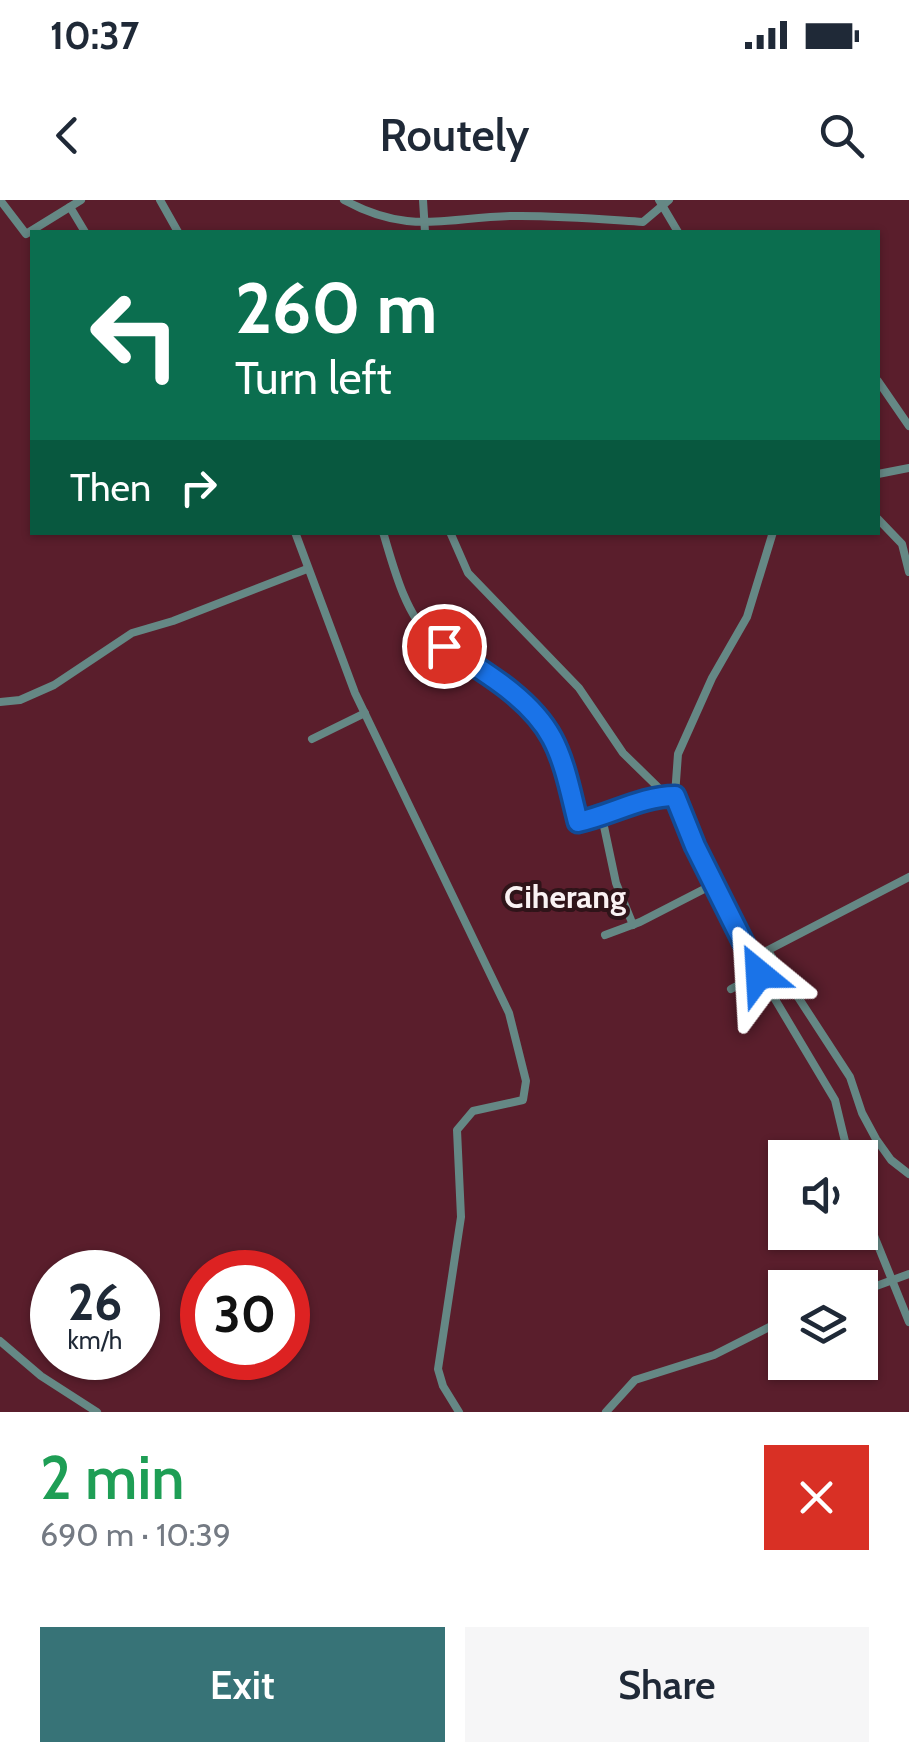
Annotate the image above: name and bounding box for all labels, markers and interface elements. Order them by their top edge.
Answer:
text: 10:37 [50,12,139,59]
icon: back [40,108,95,163]
text: Routely [380,108,529,162]
icon: search [814,108,869,163]
text: 260 m [235,265,437,351]
icon: left [70,270,200,400]
text: Turn left [235,351,392,405]
icon: right [171,460,226,515]
text: Then [70,464,151,511]
pin [402,604,487,689]
icon: arrive [417,619,472,674]
district label: Ciherang [504,877,626,916]
position arrow [707,922,811,1026]
map controls [768,1140,878,1380]
button: sound [768,1140,878,1250]
speed limit sign: 30 [180,1250,310,1380]
button: layers [768,1270,878,1380]
text: 26 [68,1272,122,1333]
text: km/h [68,1325,122,1355]
text: 2 min [40,1441,185,1514]
button: close [764,1445,869,1550]
text: 690 m · 10:39 [40,1515,231,1554]
button: Exit [40,1627,445,1742]
button: Share [465,1627,869,1742]

